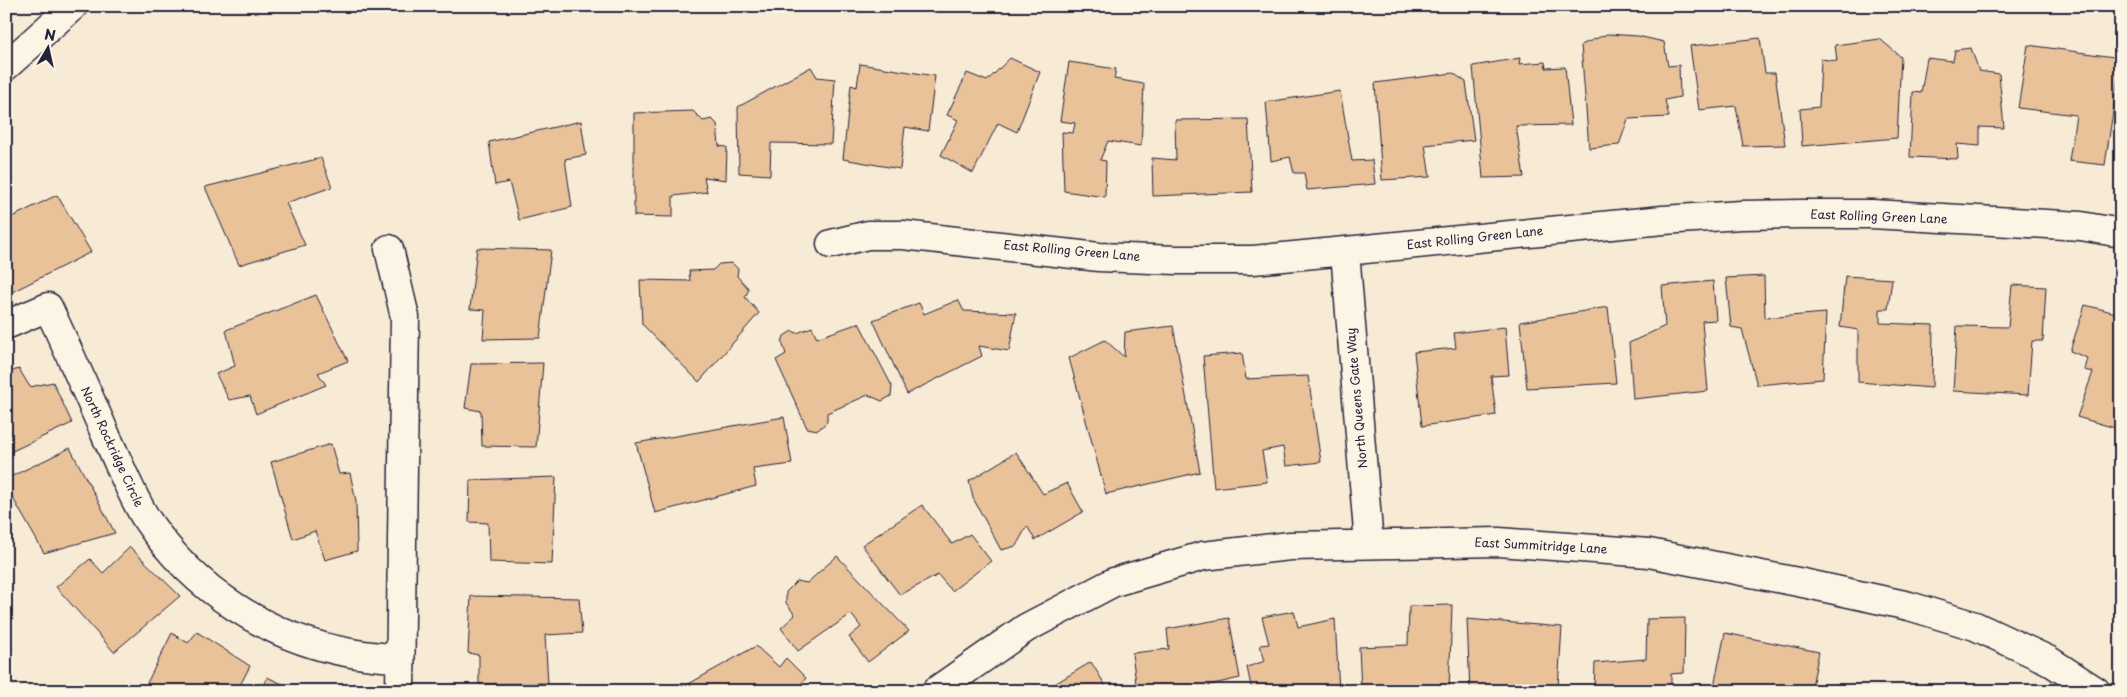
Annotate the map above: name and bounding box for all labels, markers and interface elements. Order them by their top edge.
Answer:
north arrow [22,22,72,72]
text: N [43,23,57,46]
street label: East Rolling Green Lane [1810,205,1948,227]
street label: East Rolling Green Lane [1406,221,1544,253]
street label: East Rolling Green Lane [1003,235,1142,265]
street label: North Queens Gate Way [1341,327,1371,469]
street label: North Rockridge Circle [77,383,149,510]
street label: East Summitridge Lane [1474,533,1608,557]

